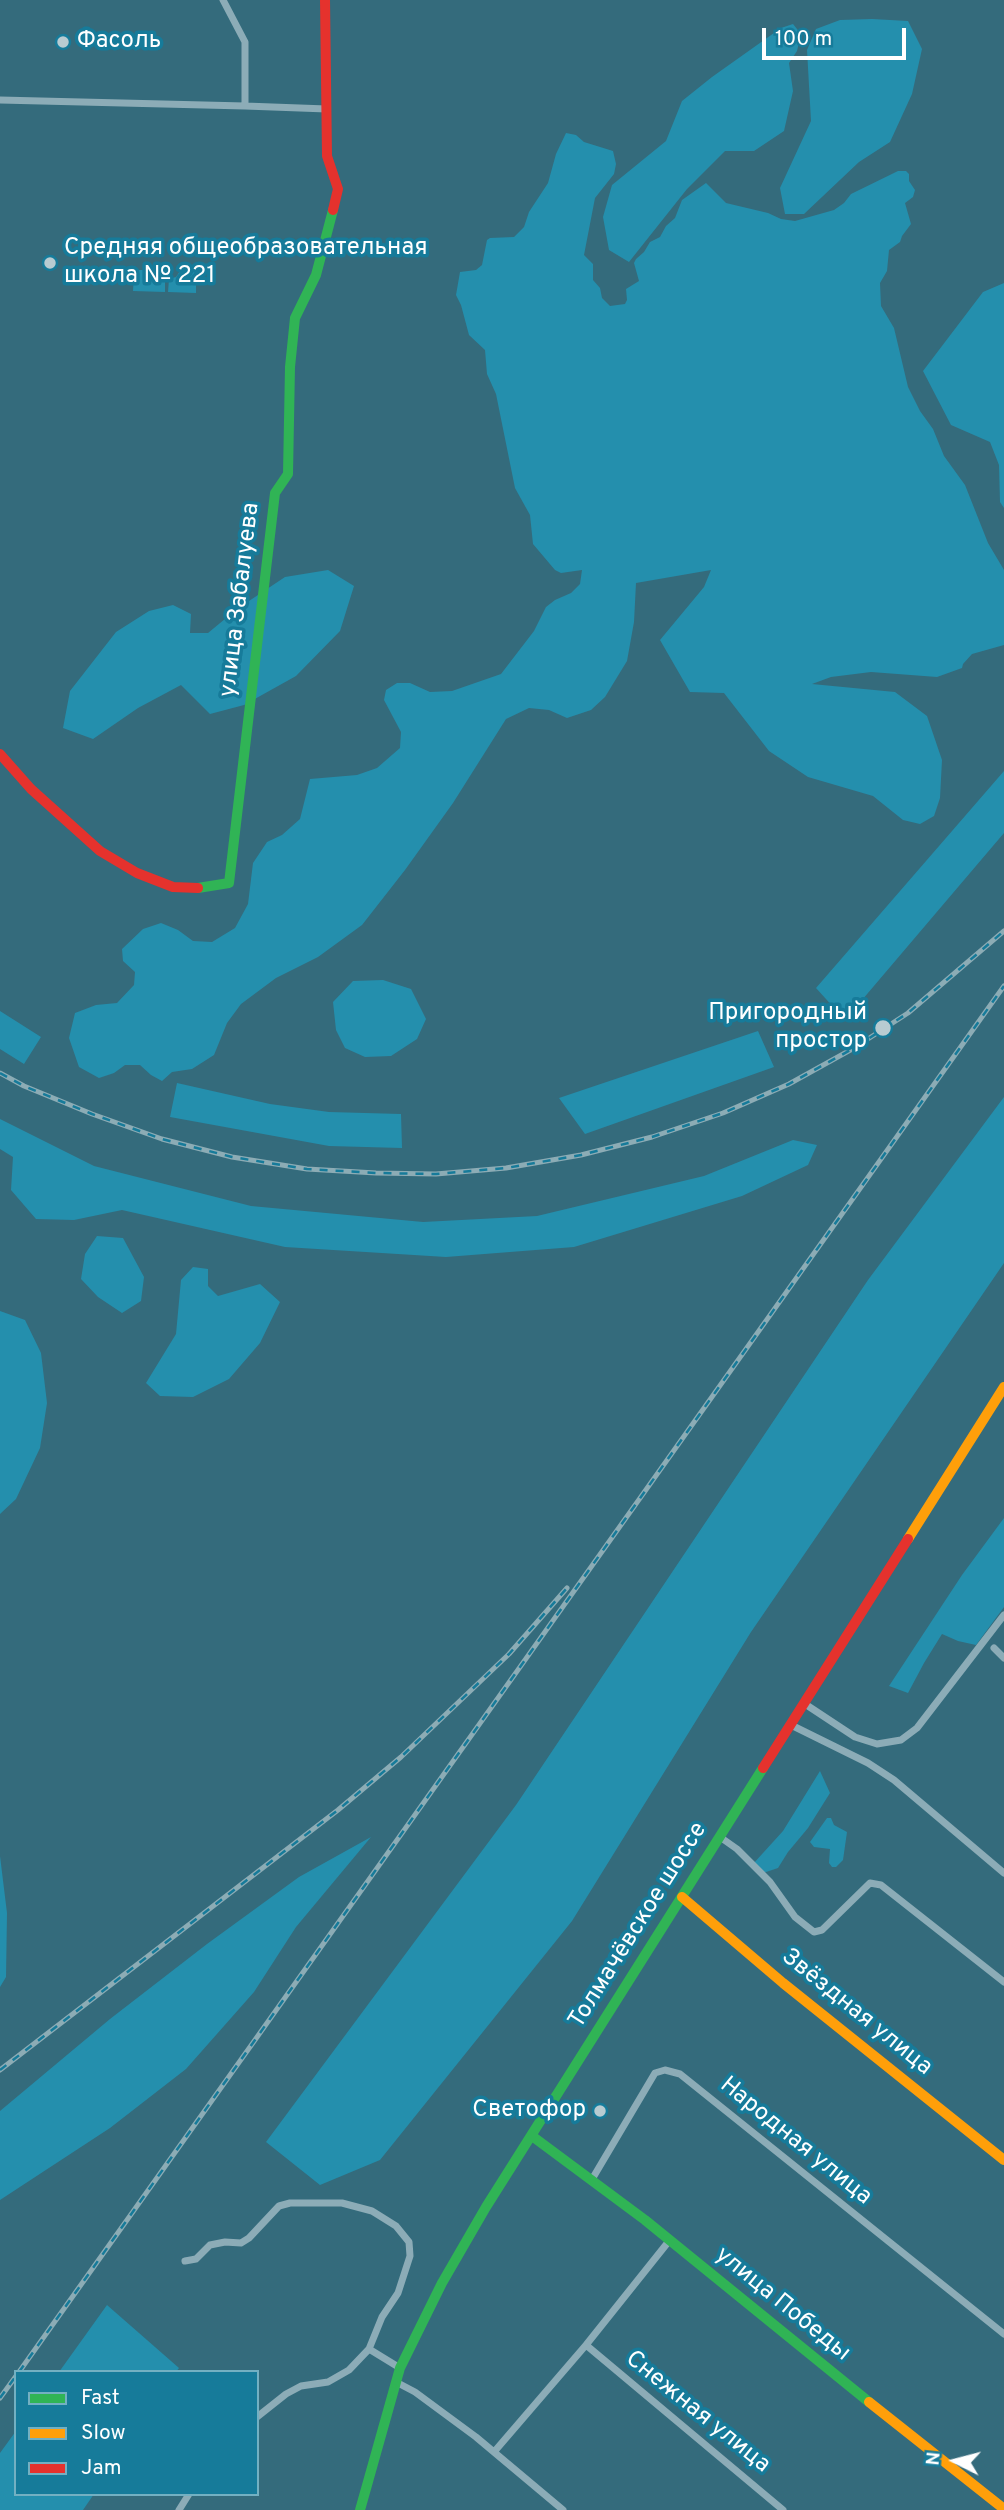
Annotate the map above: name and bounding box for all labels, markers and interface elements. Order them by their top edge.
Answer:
scale bar [766,14,909,58]
text: 100 m [775,26,832,53]
place label: Фасоль [77,28,161,56]
marker: Фасоль [55,34,71,50]
place label: Средняя общеобразовательная школа № 221 [64,235,428,291]
marker: Средняя общеобразовательная школа № 221 [42,255,58,271]
street label: улица Забалуева [215,501,267,699]
place label: Пригородный простор [708,1000,867,1056]
marker: Пригородный простор [873,1018,893,1038]
street label: Толмачёвское шоссе [564,1818,714,2034]
street label: Звёздная улица [775,1943,937,2083]
street label: Народная улица [713,2072,877,2212]
place label: Светофор [472,2097,586,2125]
marker: Светофор [592,2103,608,2119]
street label: улица Победы [708,2242,856,2368]
street label: Снежная улица [619,2346,775,2480]
legend [14,2370,259,2496]
text: Fast [81,2385,120,2412]
text: Slow [81,2420,126,2447]
north arrow [920,2426,990,2496]
text: N [921,2451,947,2467]
text: Jam [81,2455,122,2482]

